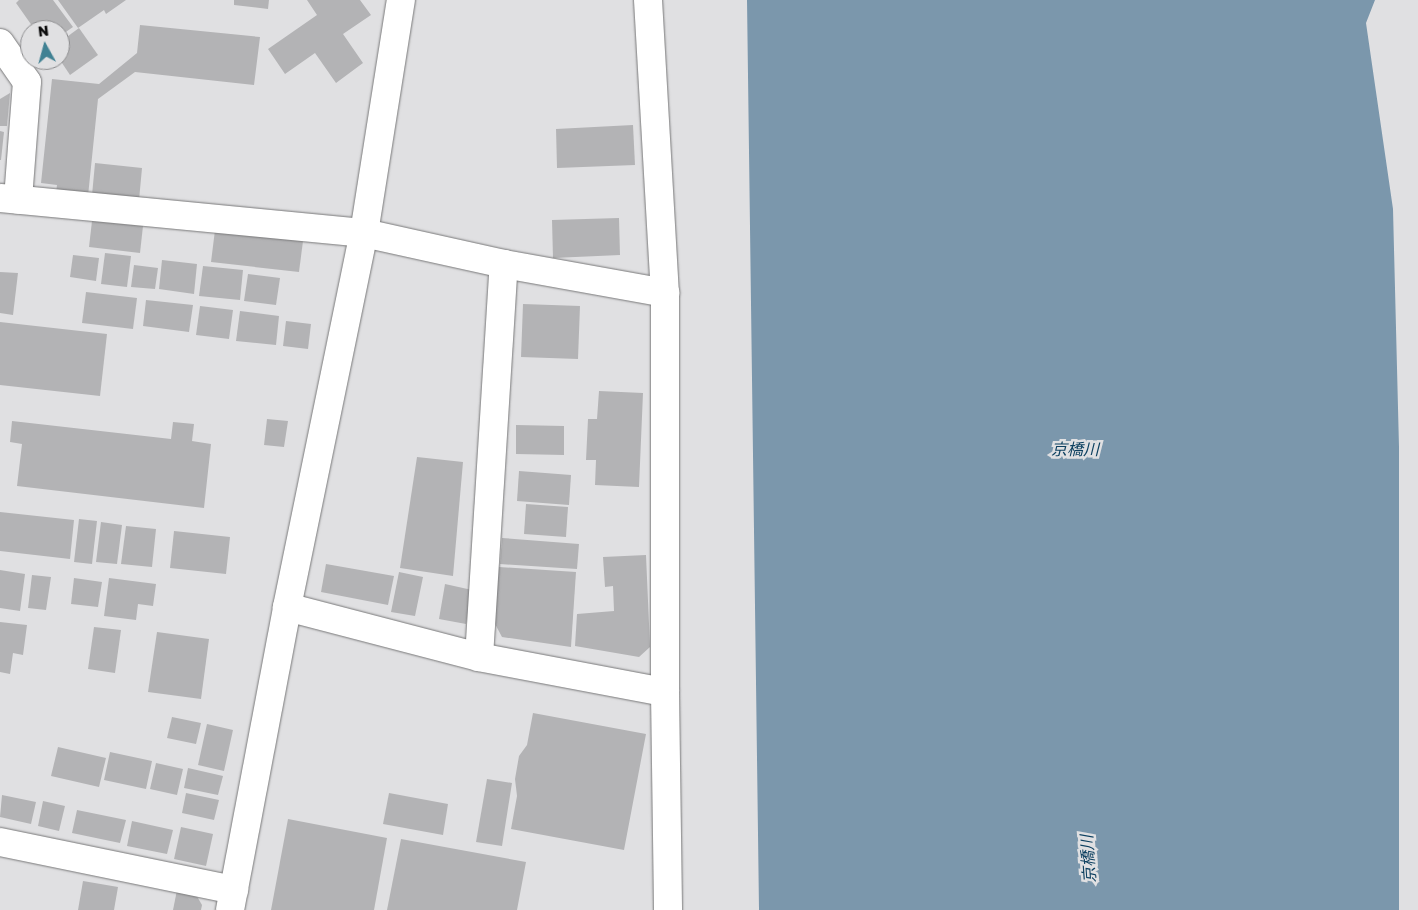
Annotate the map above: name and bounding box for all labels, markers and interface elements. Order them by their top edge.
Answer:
north arrow [20,20,70,70]
text: N [37,22,50,40]
water label: 京橋川 [1051,439,1099,459]
water label: 京橋川 [1077,834,1099,884]

